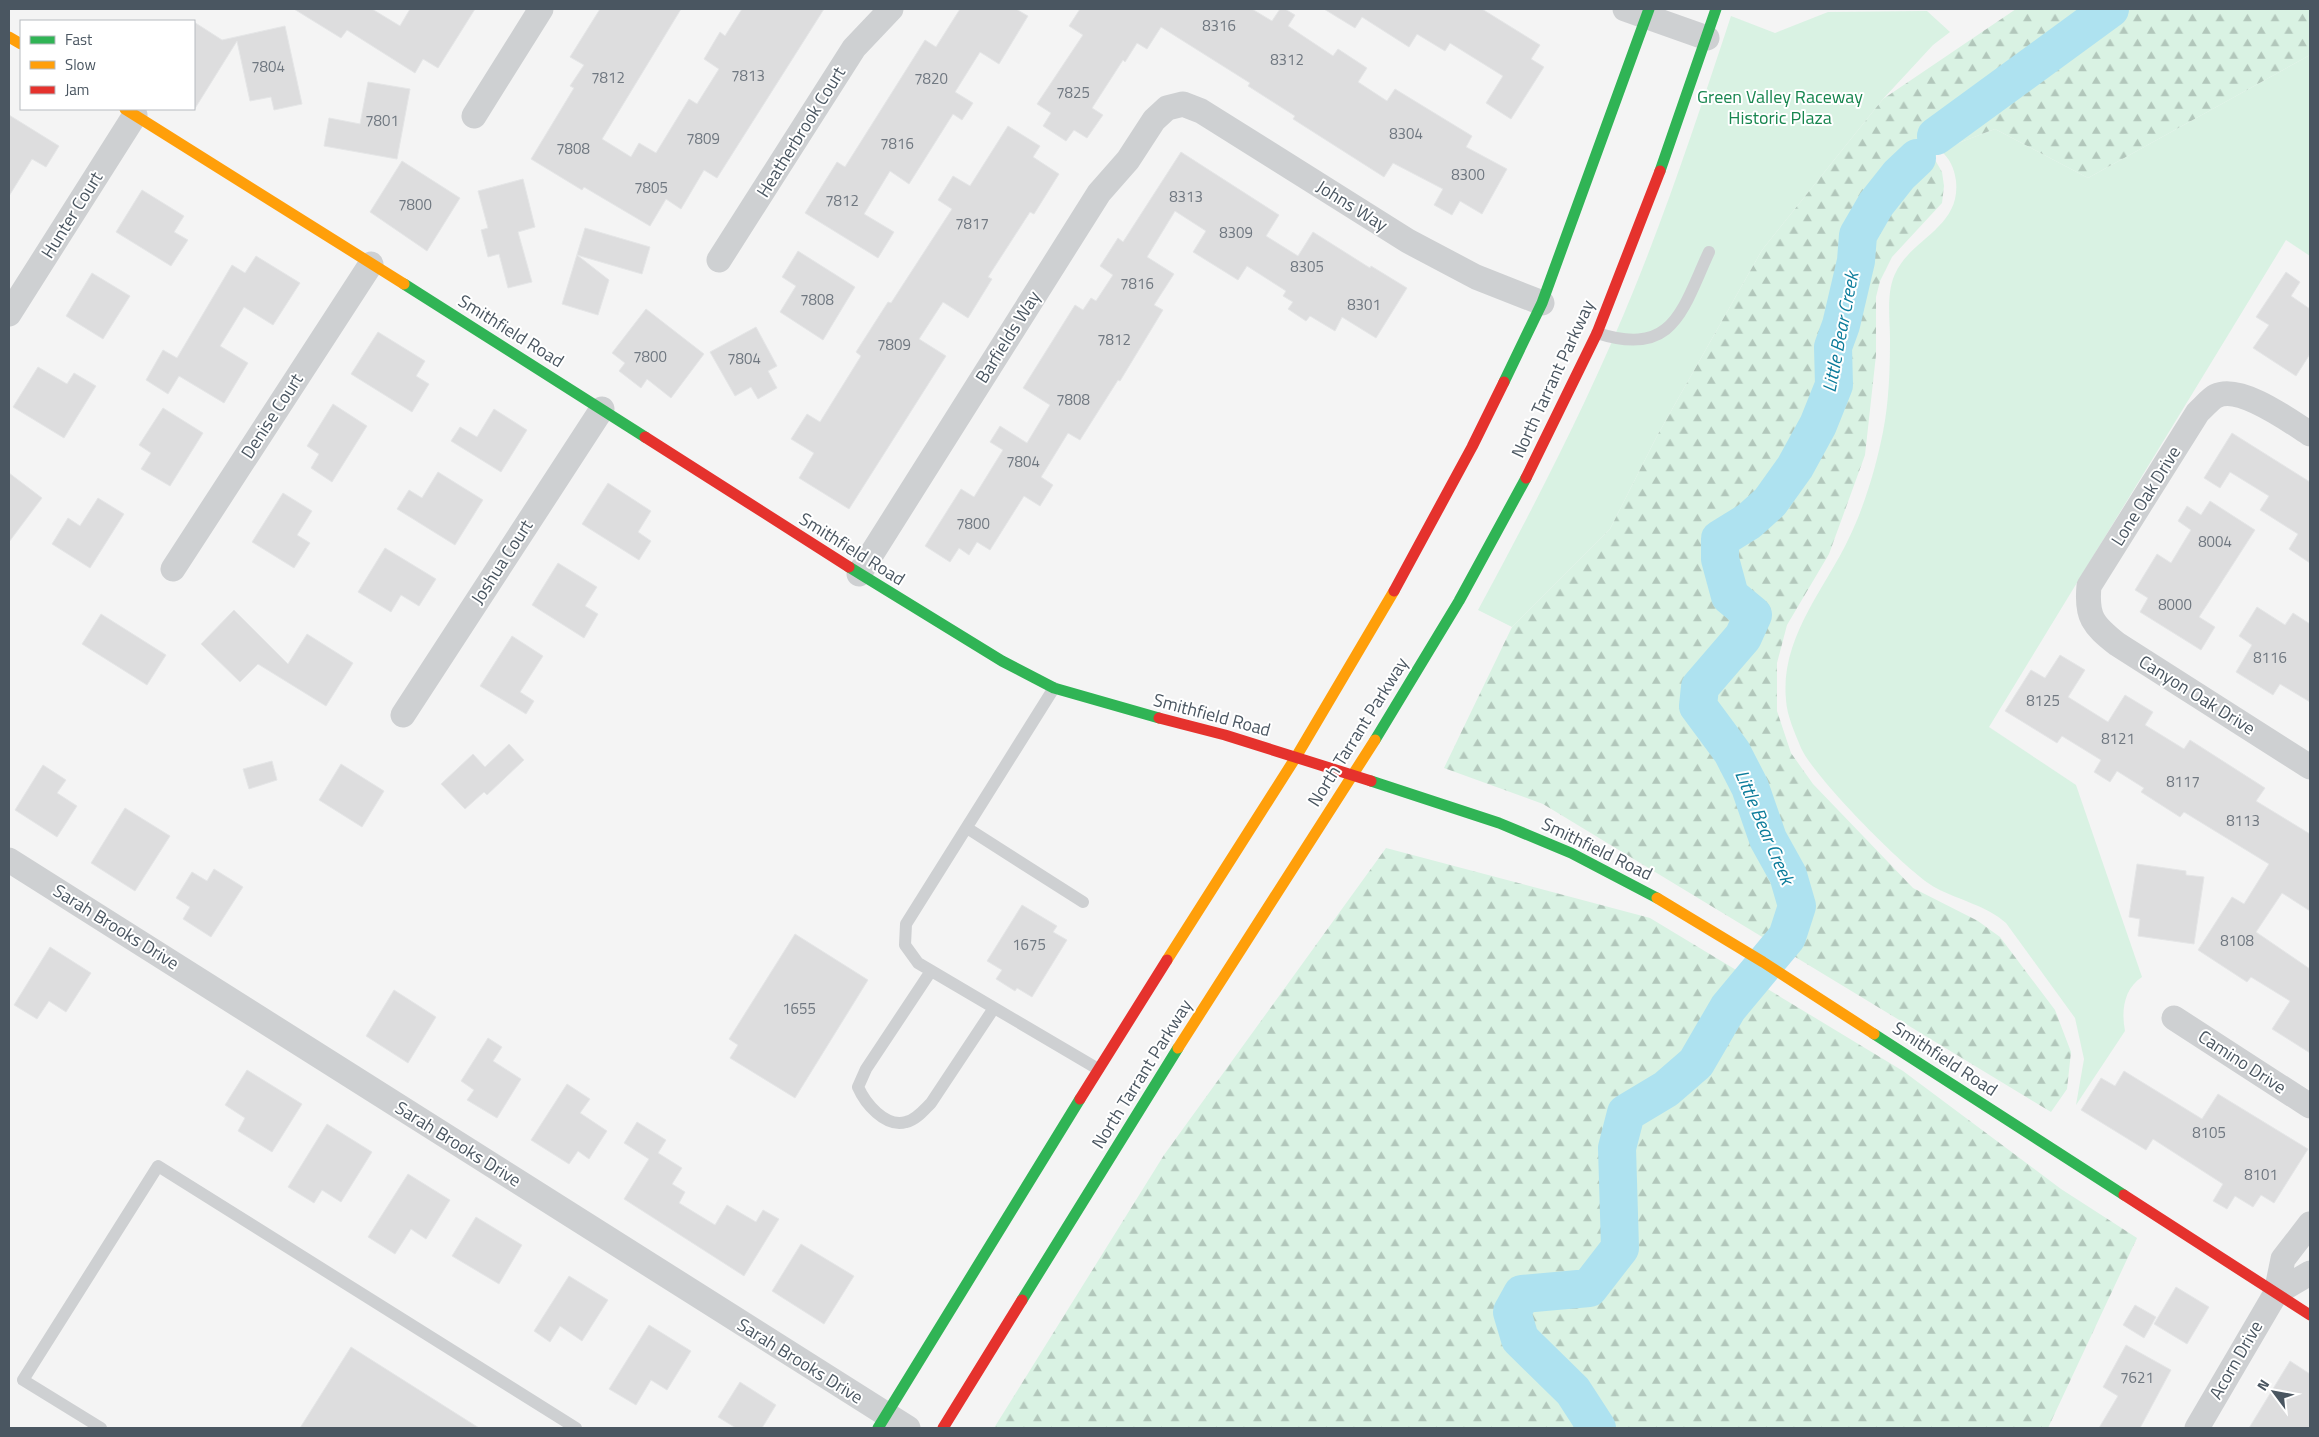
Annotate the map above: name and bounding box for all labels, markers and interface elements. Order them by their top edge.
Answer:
house number: 8316 [1202,14,1236,37]
legend [20,20,195,110]
text: Fast [65,28,93,51]
house number: 8312 [1270,48,1304,71]
text: Slow [65,53,96,76]
house number: 7804 [251,55,285,78]
street label: Heatherbrook Court [749,60,852,202]
house number: 7813 [731,64,765,87]
house number: 7812 [591,66,625,89]
house number: 7820 [914,67,948,90]
text: Jam [65,78,89,101]
house number: 7825 [1056,81,1090,104]
park label: Green Valley Raceway Historic Plaza [1697,83,1863,131]
house number: 7801 [365,109,399,132]
house number: 8304 [1389,122,1423,145]
house number: 7809 [686,127,720,150]
house number: 7816 [880,132,914,155]
house number: 7808 [556,137,590,160]
house number: 8300 [1451,163,1485,186]
street label: Hunter Court [34,165,109,264]
street label: Johns Way [1311,173,1393,238]
house number: 7805 [634,176,668,199]
house number: 8313 [1169,185,1203,208]
house number: 7812 [825,189,859,212]
house number: 7800 [398,193,432,216]
house number: 7817 [955,212,989,235]
house number: 8309 [1219,221,1253,244]
house number: 8305 [1290,255,1324,278]
water label: Little Bear Creek [1814,267,1866,395]
house number: 7816 [1120,272,1154,295]
street label: Barfields Way [968,285,1047,388]
street label: Smithfield Road [453,287,569,374]
house number: 7808 [800,288,834,311]
house number: 8301 [1347,293,1381,316]
street label: North Tarrant Parkway [1504,295,1601,462]
house number: 7812 [1097,328,1131,351]
house number: 7809 [877,333,911,356]
house number: 7800 [633,345,667,368]
house number: 7804 [727,347,761,370]
street label: Denise Court [234,367,310,464]
house number: 7808 [1056,388,1090,411]
street label: Lone Oak Drive [2104,440,2187,551]
house number: 7804 [1006,450,1040,473]
street label: Smithfield Road [794,505,910,592]
house number: 7800 [956,512,990,535]
street label: Joshua Court [464,513,540,610]
house number: 8004 [2198,530,2232,553]
house number: 8000 [2158,593,2192,616]
house number: 8116 [2253,646,2287,669]
street label: Canyon Oak Drive [2134,648,2261,741]
street label: North Tarrant Parkway [1301,652,1415,812]
street label: Smithfield Road [1151,686,1274,743]
house number: 8125 [2026,689,2060,712]
house number: 8121 [2101,727,2135,750]
water label: Little Bear Creek [1728,765,1804,891]
house number: 8117 [2166,770,2200,793]
house number: 8113 [2226,809,2260,832]
street label: Smithfield Road [1537,810,1657,887]
street label: Sarah Brooks Drive [48,877,185,976]
house number: 8108 [2220,929,2254,952]
house number: 1675 [1012,933,1046,956]
street label: North Tarrant Parkway [1085,994,1199,1154]
house number: 1655 [782,997,816,1020]
street label: Smithfield Road [1887,1014,2003,1103]
street label: Camino Drive [2193,1023,2292,1100]
street label: Sarah Brooks Drive [390,1094,527,1193]
house number: 8105 [2192,1121,2226,1144]
house number: 8101 [2244,1163,2278,1186]
street label: Sarah Brooks Drive [732,1311,869,1410]
street label: Acorn Drive [2202,1315,2269,1404]
house number: 7621 [2120,1366,2154,1389]
north arrow [2249,1367,2299,1417]
text: N [2251,1375,2274,1395]

